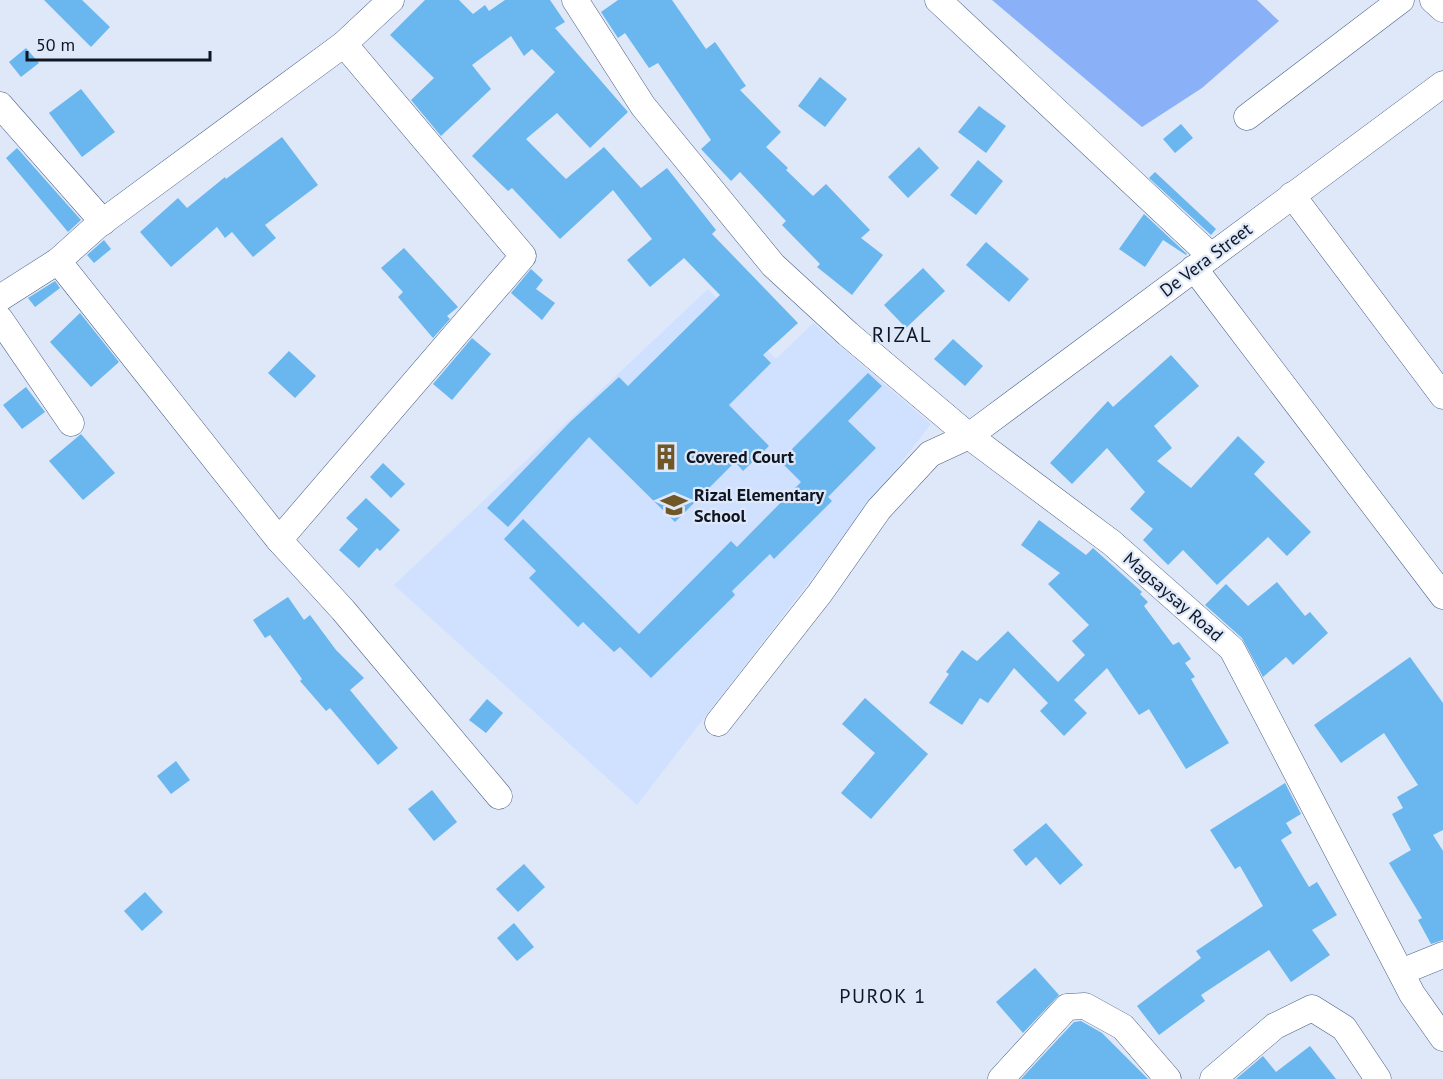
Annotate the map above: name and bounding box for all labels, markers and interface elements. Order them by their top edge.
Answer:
scale bar [27,24,210,62]
text: 50 m [36,33,75,56]
street label: De Vera Street [1155,218,1256,302]
district label: RIZAL [872,321,932,348]
building icon: Covered Court [651,442,681,472]
place label: Covered Court [686,445,795,468]
place label: Rizal Elementary School [694,483,824,527]
school or university icon: Rizal Elementary School [659,490,689,520]
street label: Magsaysay Road [1119,547,1228,646]
district label: PUROK 1 [839,983,927,1009]

